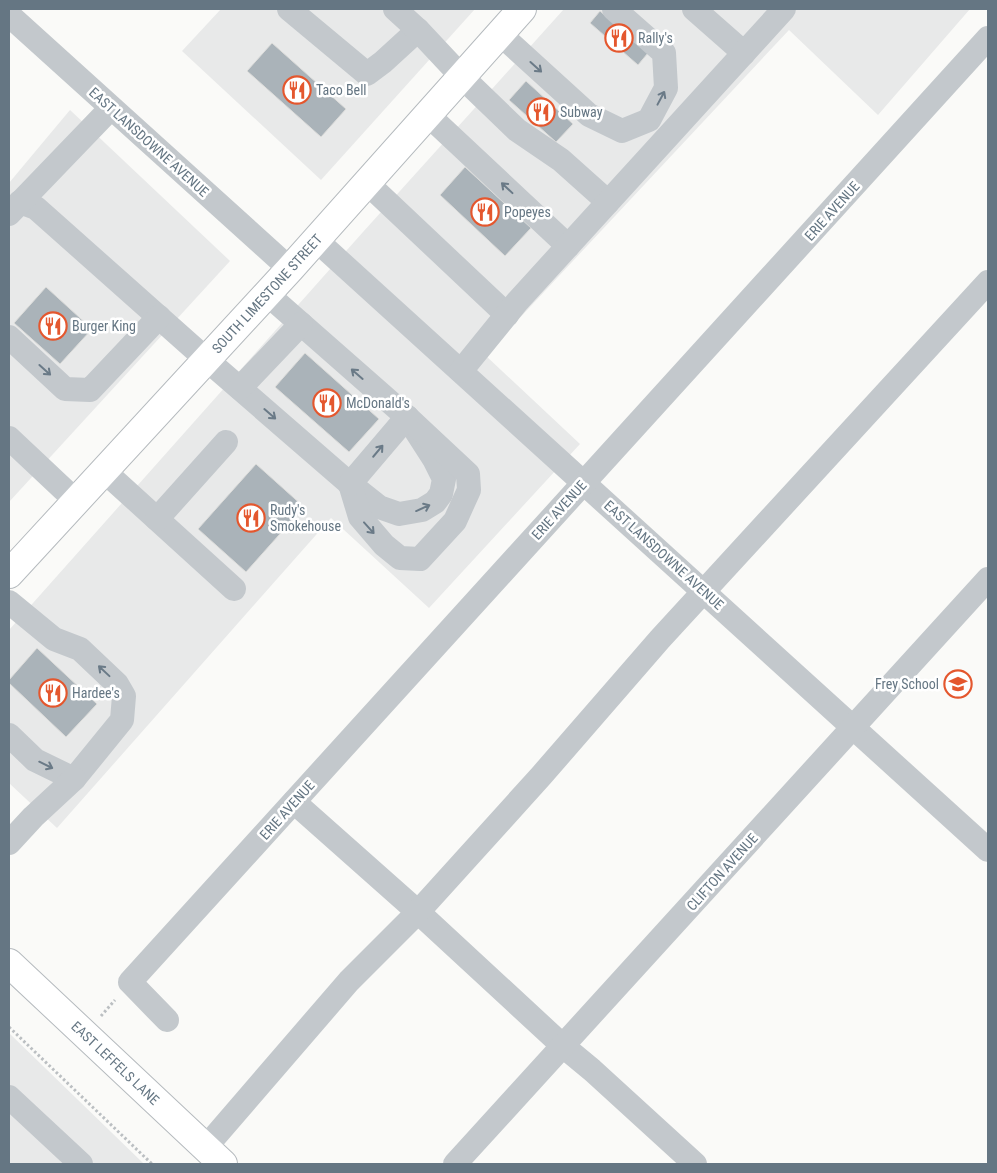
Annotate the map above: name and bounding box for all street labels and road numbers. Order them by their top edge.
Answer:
street label: EAST LANSDOWNE AVENUE [86,84,212,200]
street label: ERIE AVENUE [801,178,863,244]
street label: SOUTH LIMESTONE STREET [209,231,325,356]
street label: ERIE AVENUE [528,477,590,543]
street label: EAST LANSDOWNE AVENUE [601,497,727,613]
street label: ERIE AVENUE [256,777,318,843]
street label: CLIFTON AVENUE [683,830,761,914]
street label: EAST LEFFELS LANE [68,1018,163,1108]

